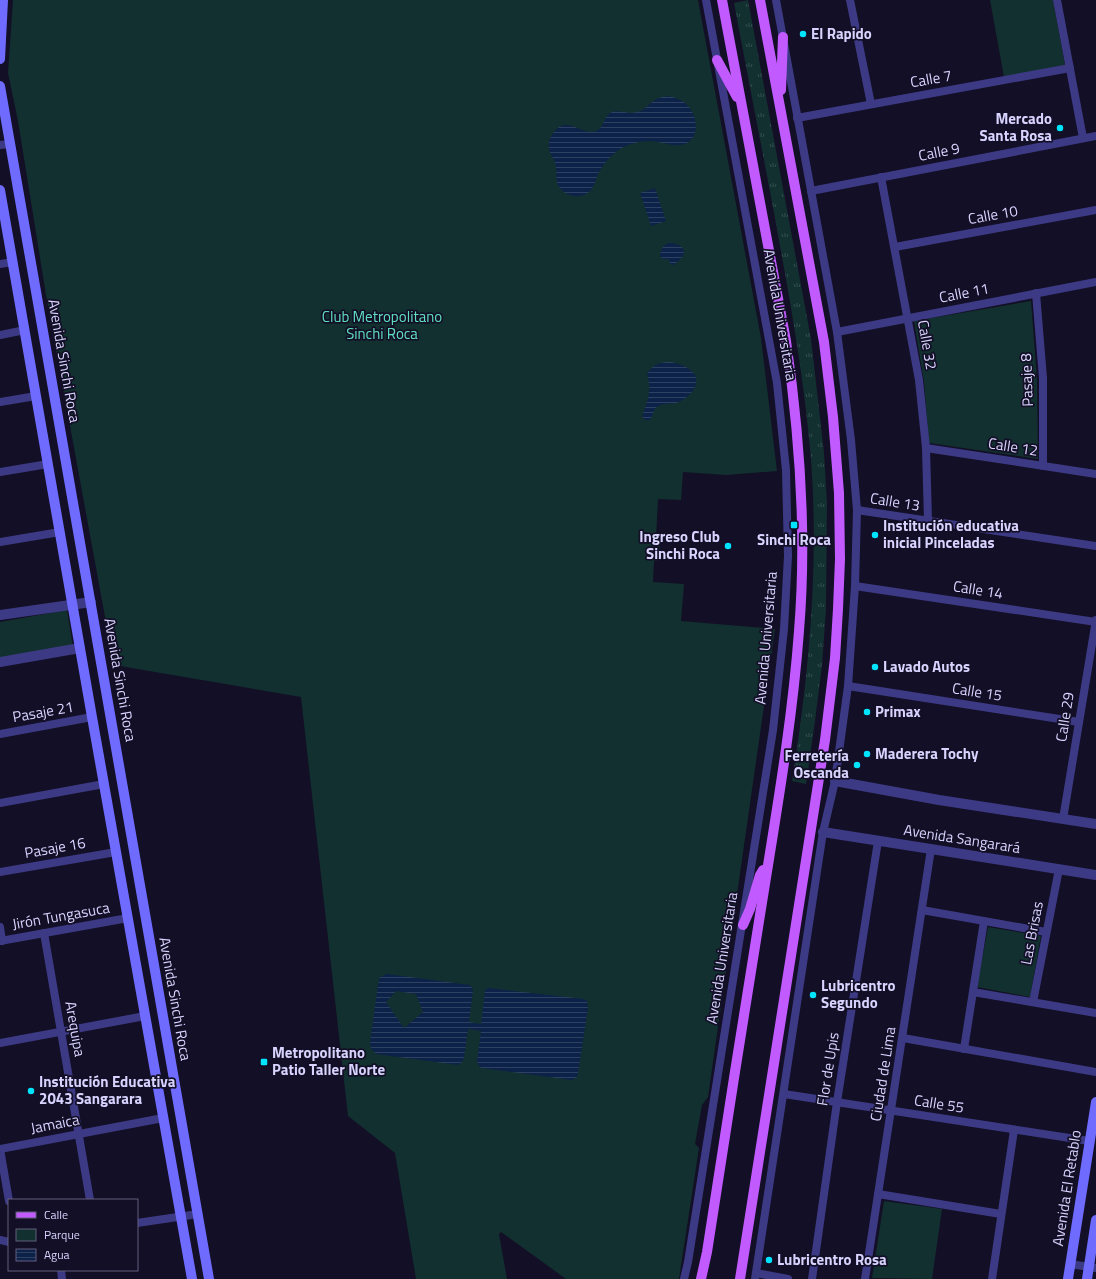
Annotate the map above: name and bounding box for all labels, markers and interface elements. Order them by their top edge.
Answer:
place label: El Rapido [811,22,872,45]
marker: El Rapido [798,29,808,39]
street label: Calle 7 [908,64,954,93]
place label: Mercado Santa Rosa [980,107,1052,147]
marker: Mercado Santa Rosa [1055,123,1065,133]
street label: Calle 9 [916,136,962,167]
street label: Calle 10 [966,199,1020,230]
street label: Avenida Universitaria [758,247,803,383]
street label: Calle 11 [937,276,991,309]
street label: Avenida Sinchi Roca [42,297,87,425]
park label: Club Metropolitano Sinchi Roca [322,305,442,345]
street label: Calle 32 [912,318,943,372]
street label: Pasaje 8 [1014,353,1039,407]
street label: Calle 12 [986,431,1040,462]
street label: Calle 13 [868,486,922,517]
place label: Institución educativa inicial Pinceladas [883,514,1019,554]
marker: Sinchi Roca [789,520,799,530]
place label: Ingreso Club Sinchi Roca [639,525,720,565]
place label: Sinchi Roca [757,528,831,551]
marker: Institución educativa inicial Pinceladas [870,530,880,540]
marker: Ingreso Club Sinchi Roca [723,541,733,551]
street label: Avenida Universitaria [748,570,783,705]
street label: Calle 14 [951,574,1005,605]
street label: Avenida Sinchi Roca [98,616,143,744]
place label: Lavado Autos [883,655,970,678]
marker: Lavado Autos [870,662,880,672]
street label: Calle 15 [950,676,1004,707]
street label: Calle 29 [1049,690,1080,744]
street label: Pasaje 21 [10,695,75,728]
place label: Primax [875,700,921,723]
marker: Primax [862,707,872,717]
place label: Maderera Tochy [875,742,979,765]
place label: Ferretería Oscanda [785,744,849,784]
marker: Maderera Tochy [862,749,872,759]
marker: Ferretería Oscanda [852,760,862,770]
street label: Avenida Sangarará [902,818,1022,859]
street label: Pasaje 16 [22,831,87,864]
street label: Avenida Universitaria [700,890,743,1026]
street label: Jirón Tungasuca [10,896,112,935]
street label: Las Brisas [1014,899,1049,967]
street label: Avenida Sinchi Roca [153,935,198,1063]
place label: Lubricentro Segundo [821,974,896,1014]
marker: Lubricentro Segundo [808,990,818,1000]
street label: Arequipa [59,999,92,1059]
street label: Ciudad de Lima [864,1025,901,1123]
street label: Flor de Upis [810,1030,845,1107]
place label: Metropolitano Patio Taller Norte [272,1041,385,1081]
marker: Metropolitano Patio Taller Norte [259,1057,269,1067]
place label: Institución Educativa 2043 Sangarara [39,1070,176,1110]
marker: Institución Educativa 2043 Sangarara [26,1086,36,1096]
street label: Calle 55 [912,1088,966,1119]
street label: Jamaica [29,1107,82,1139]
street label: Avenida El Retablo [1046,1128,1087,1248]
legend [8,1199,138,1271]
text: Calle [44,1205,68,1224]
text: Parque [44,1225,80,1244]
text: Agua [44,1245,70,1264]
place label: Lubricentro Rosa [777,1248,887,1271]
marker: Lubricentro Rosa [764,1255,774,1265]

